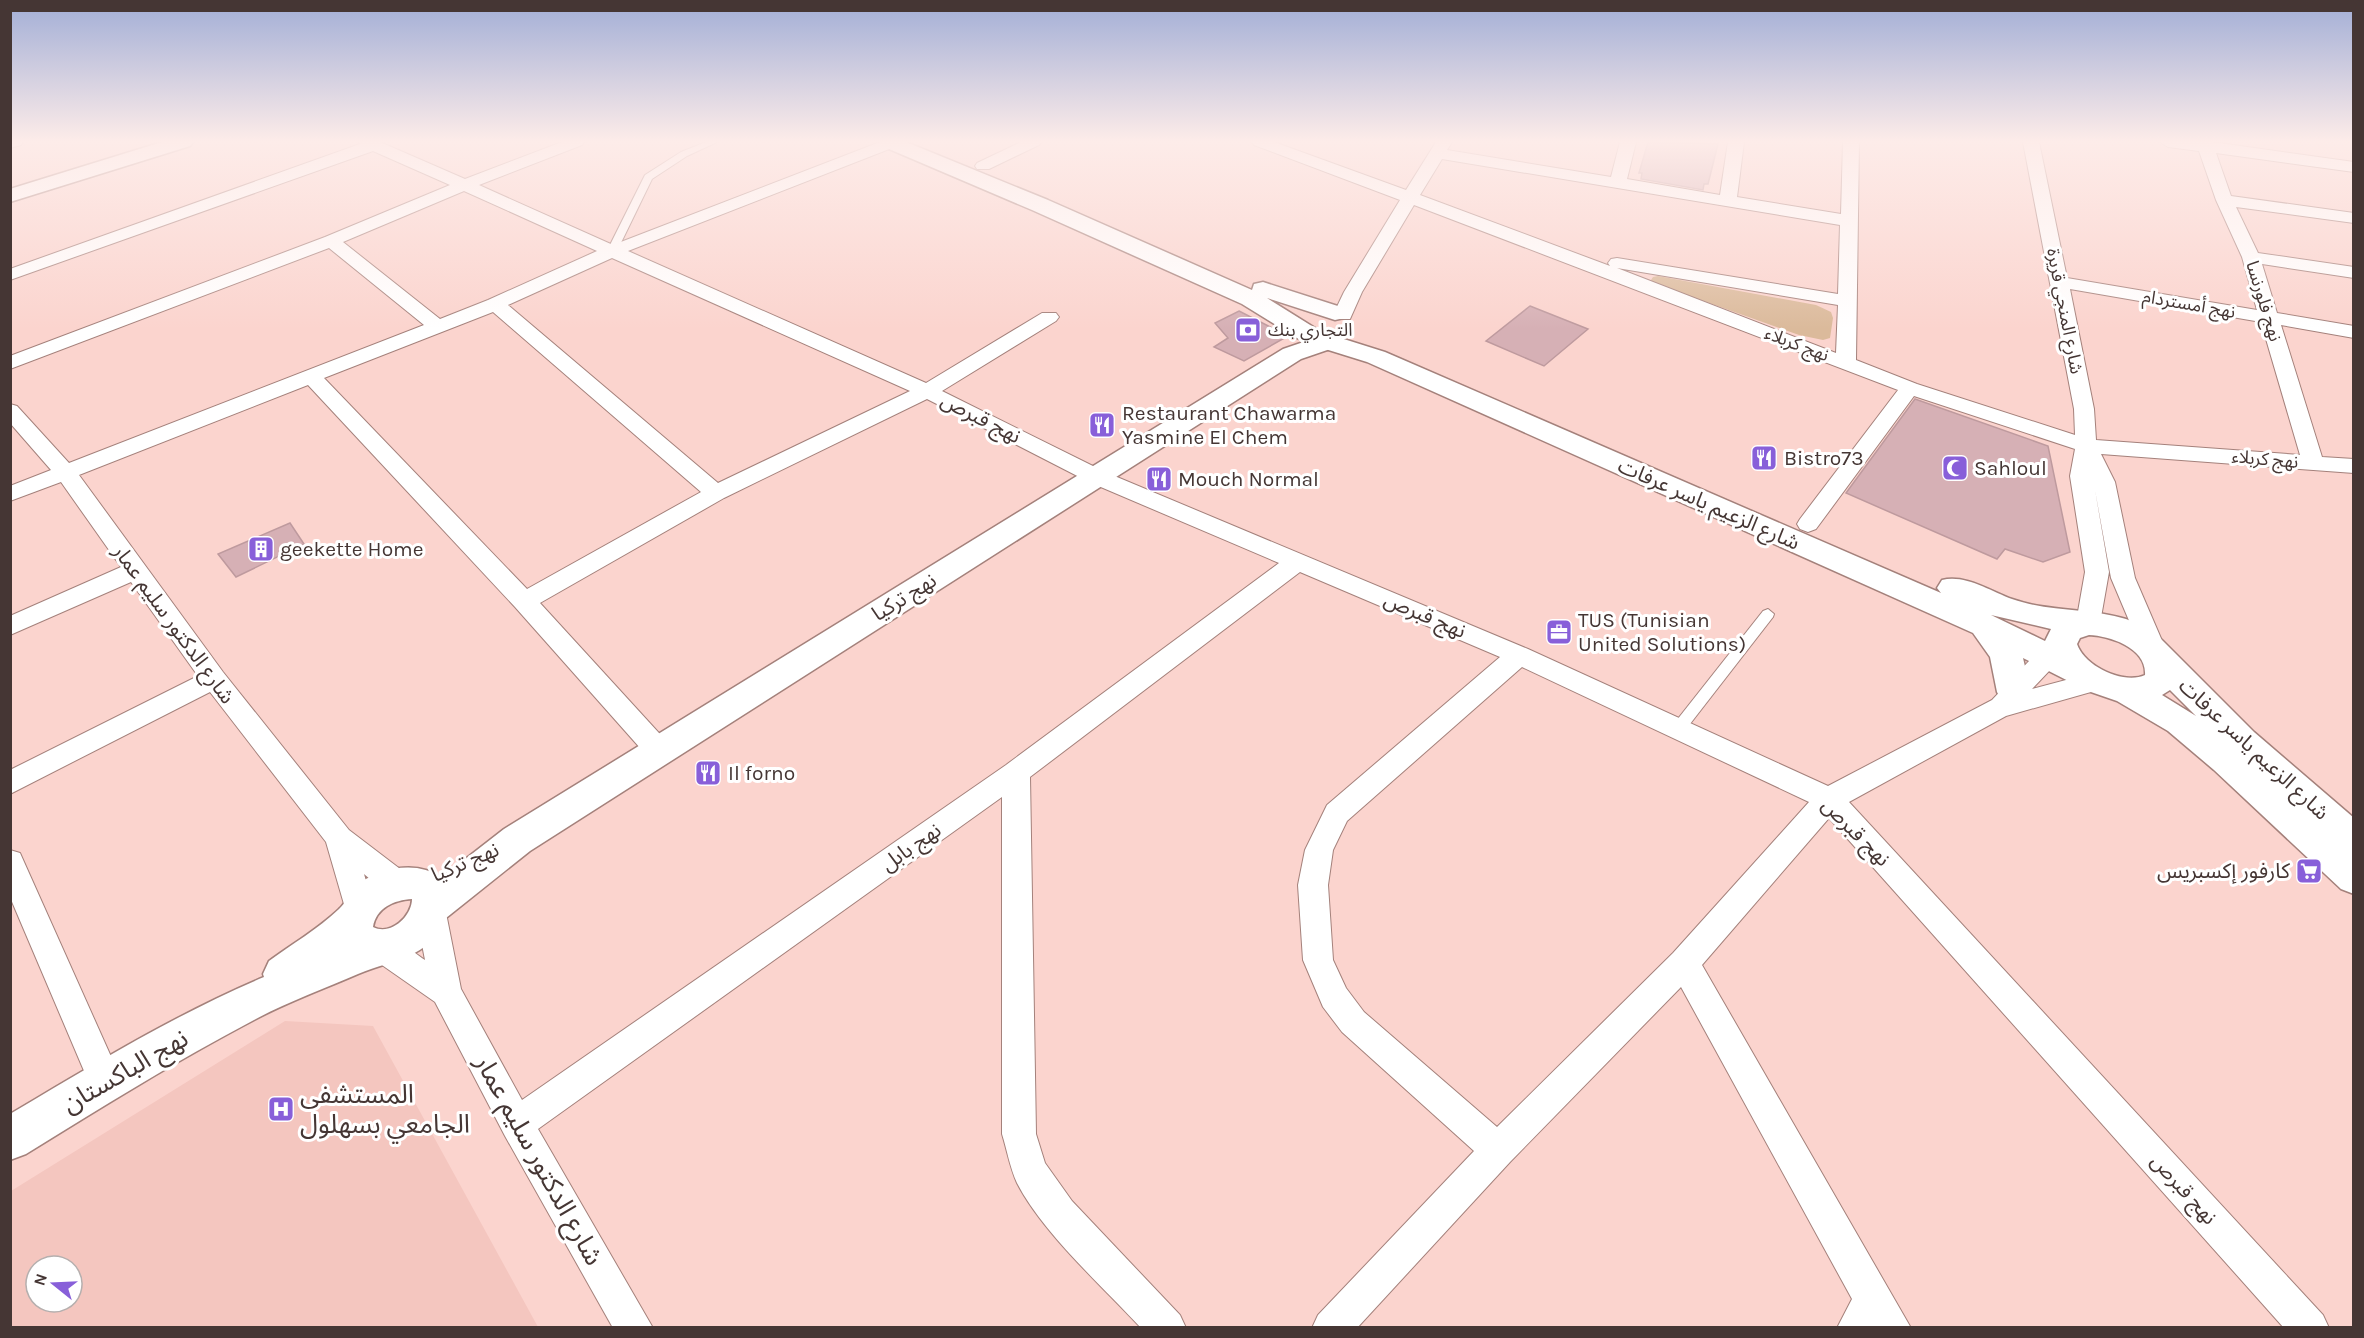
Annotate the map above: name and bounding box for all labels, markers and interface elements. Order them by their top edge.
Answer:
street label: شارع المنجي قريرة [2039,246,2088,376]
street label: نهج فلورنسا [2239,258,2287,345]
street label: نهج أمستردام [2140,285,2237,326]
bank icon: التجاري بنك [1233,315,1263,345]
place label: التجاري بنك [1268,319,1353,343]
street label: نهج كربلاء [1761,322,1832,368]
street label: نهج قبرص [936,388,1025,451]
place label: Restaurant Chawarma Yasmine El Chem [1122,401,1336,449]
restaurant icon: Restaurant Chawarma Yasmine El Chem [1087,410,1117,440]
restaurant icon: Bistro73 [1749,443,1779,473]
street label: نهج كربلاء [2231,445,2299,475]
place label: Bistro73 [1784,446,1864,470]
street label: شارع الزعيم ياسر عرفات [1613,453,1803,558]
mosque icon: Sahloul [1940,453,1970,483]
place label: Sahloul [1974,456,2047,480]
restaurant icon: Mouch Normal [1144,464,1174,494]
place label: Mouch Normal [1178,467,1319,491]
building icon: geekette Home [246,534,276,564]
place label: geekette Home [280,537,424,561]
street label: شارع الدكتور سليم عمار [105,539,240,710]
street label: نهج تركيا [867,568,942,629]
street label: نهج قبرص [1379,587,1470,646]
place label: TUS (Tunisian United Solutions) [1578,608,1746,656]
office icon: TUS (Tunisian United Solutions) [1544,617,1574,647]
street label: شارع الزعيم ياسر عرفات [2172,673,2334,827]
restaurant icon: Il forno [693,758,723,788]
place label: Il forno [728,761,795,785]
street label: نهج قبرص [1815,793,1895,873]
street label: نهج بابل [876,818,947,879]
street label: نهج تركيا [428,837,504,890]
supermarket icon: كارفور إكسبريس [2294,856,2324,886]
place label: كارفور إكسبريس [2157,859,2290,884]
street label: نهج الباكستان [56,1022,196,1123]
street label: شارع الدكتور سليم عمار [464,1048,610,1273]
place label: المستشفى الجامعي بسهلول [300,1079,470,1144]
hospital icon: المستشفى الجامعي بسهلول [266,1094,296,1124]
street label: نهج قبرص [2144,1149,2222,1231]
north arrow [24,1254,84,1314]
text: N [29,1271,51,1288]

